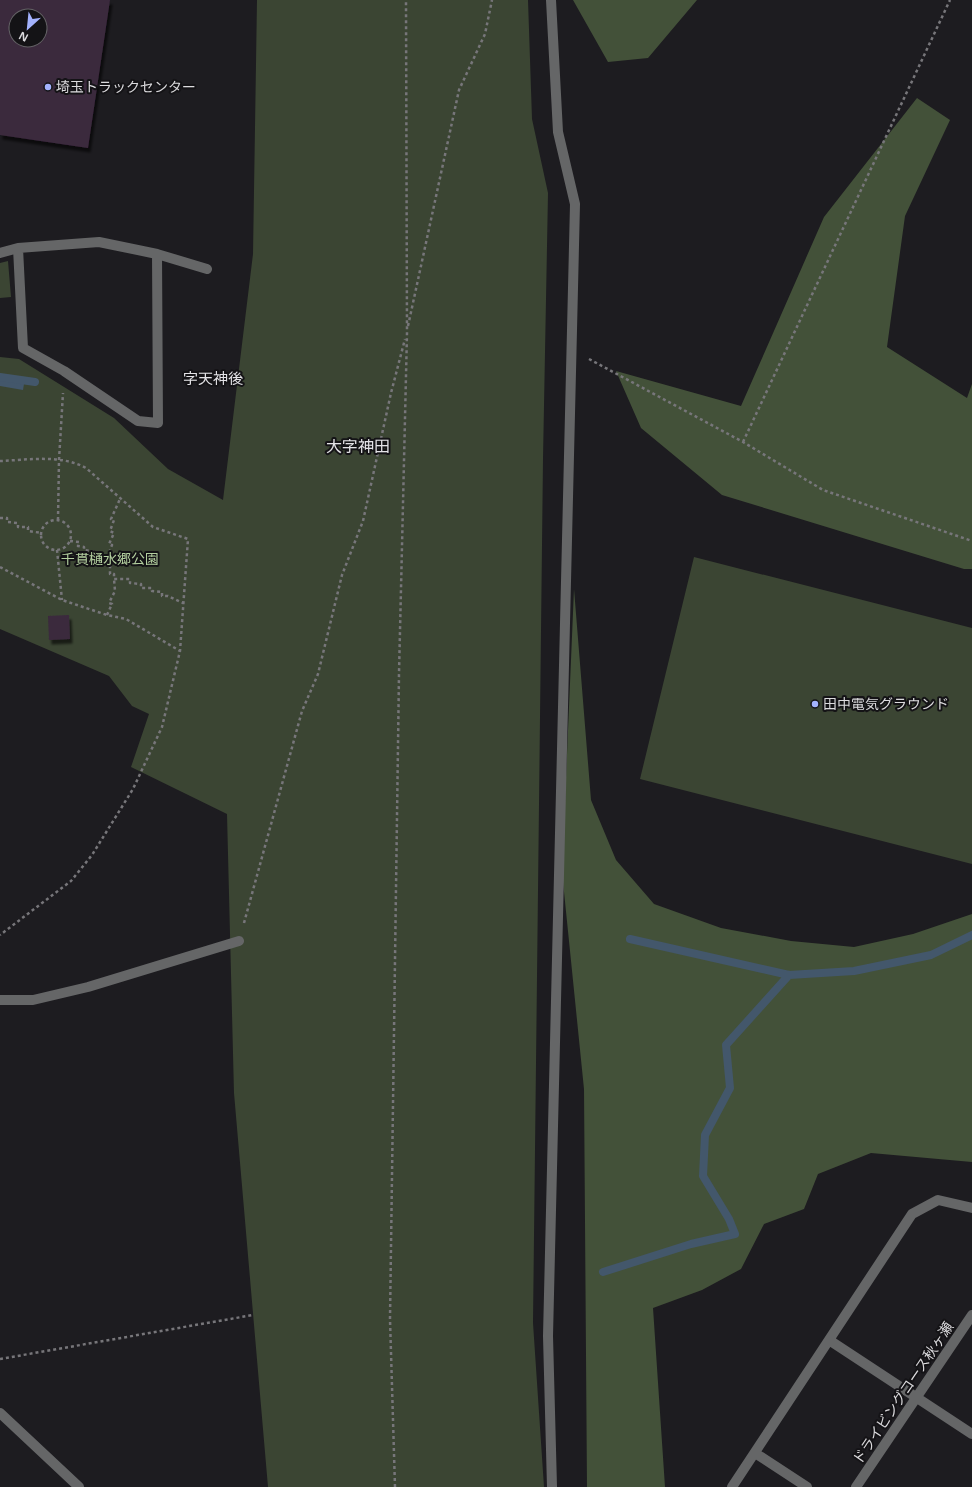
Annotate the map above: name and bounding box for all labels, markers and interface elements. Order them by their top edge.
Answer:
north arrow [8,8,48,48]
text: N [16,29,31,46]
place label: 埼玉トラックセンター [56,77,196,96]
marker: 埼玉トラックセンター [43,82,53,92]
district label: 字天神後 [183,368,243,388]
district label: 大字神田 [326,435,390,457]
park label: 千貫樋水郷公園 [61,549,159,568]
place label: 田中電気グラウンド [823,694,949,713]
marker: 田中電気グラウンド [810,699,820,709]
street label: ドライビングコース秋ヶ瀬 [848,1318,957,1467]

